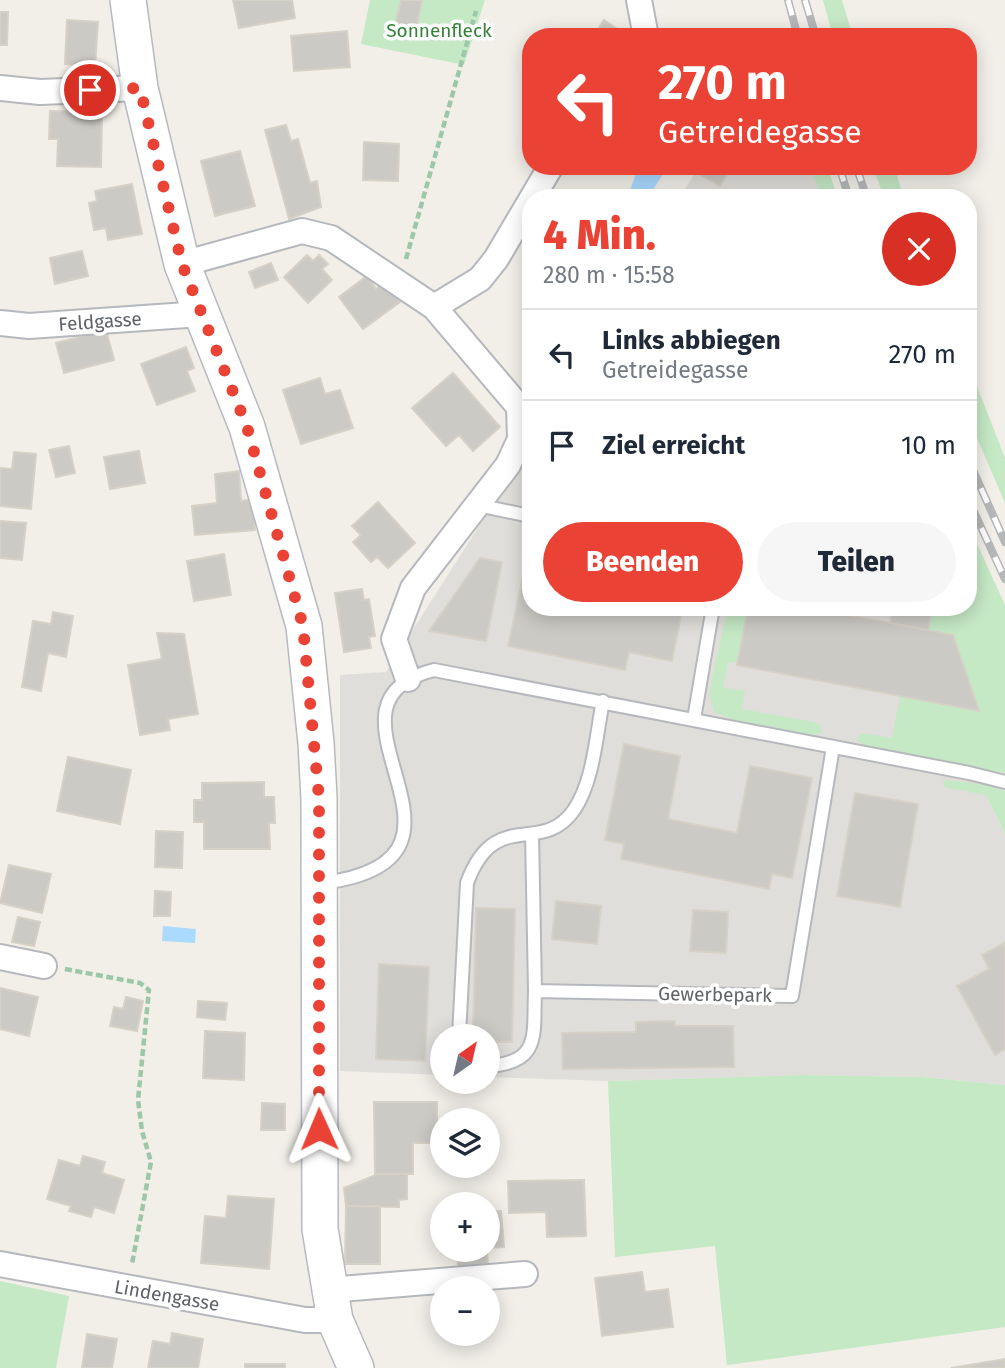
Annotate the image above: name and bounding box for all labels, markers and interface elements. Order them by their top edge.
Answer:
park label: Sonnenfleck [386,19,492,42]
text: 270 m [658,53,787,112]
icon: left [543,56,634,147]
pin [60,60,120,120]
icon: arrive [71,71,109,109]
text: Getreidegasse [658,113,862,151]
text: 4 Min. [543,210,656,260]
button: close [882,212,956,286]
text: 280 m · 15:58 [543,261,675,289]
street label: Feldgasse [58,307,142,336]
text: Links abbiegen [602,325,781,356]
icon: left [543,336,581,374]
text: 270 m [888,339,956,370]
text: Getreidegasse [602,356,748,384]
icon: arrive [543,427,581,465]
text: Ziel erreicht [602,430,745,461]
text: 10 m [901,430,956,461]
button: Beenden [543,522,743,602]
button: Teilen [757,522,956,602]
street label: Gewerbepark [658,982,772,1007]
north arrow [430,1024,500,1094]
map controls [430,1024,500,1346]
position arrow [282,1092,356,1166]
button: layers [430,1108,500,1178]
button: + [430,1192,500,1262]
street label: Lindengasse [113,1275,221,1316]
button: − [430,1276,500,1346]

